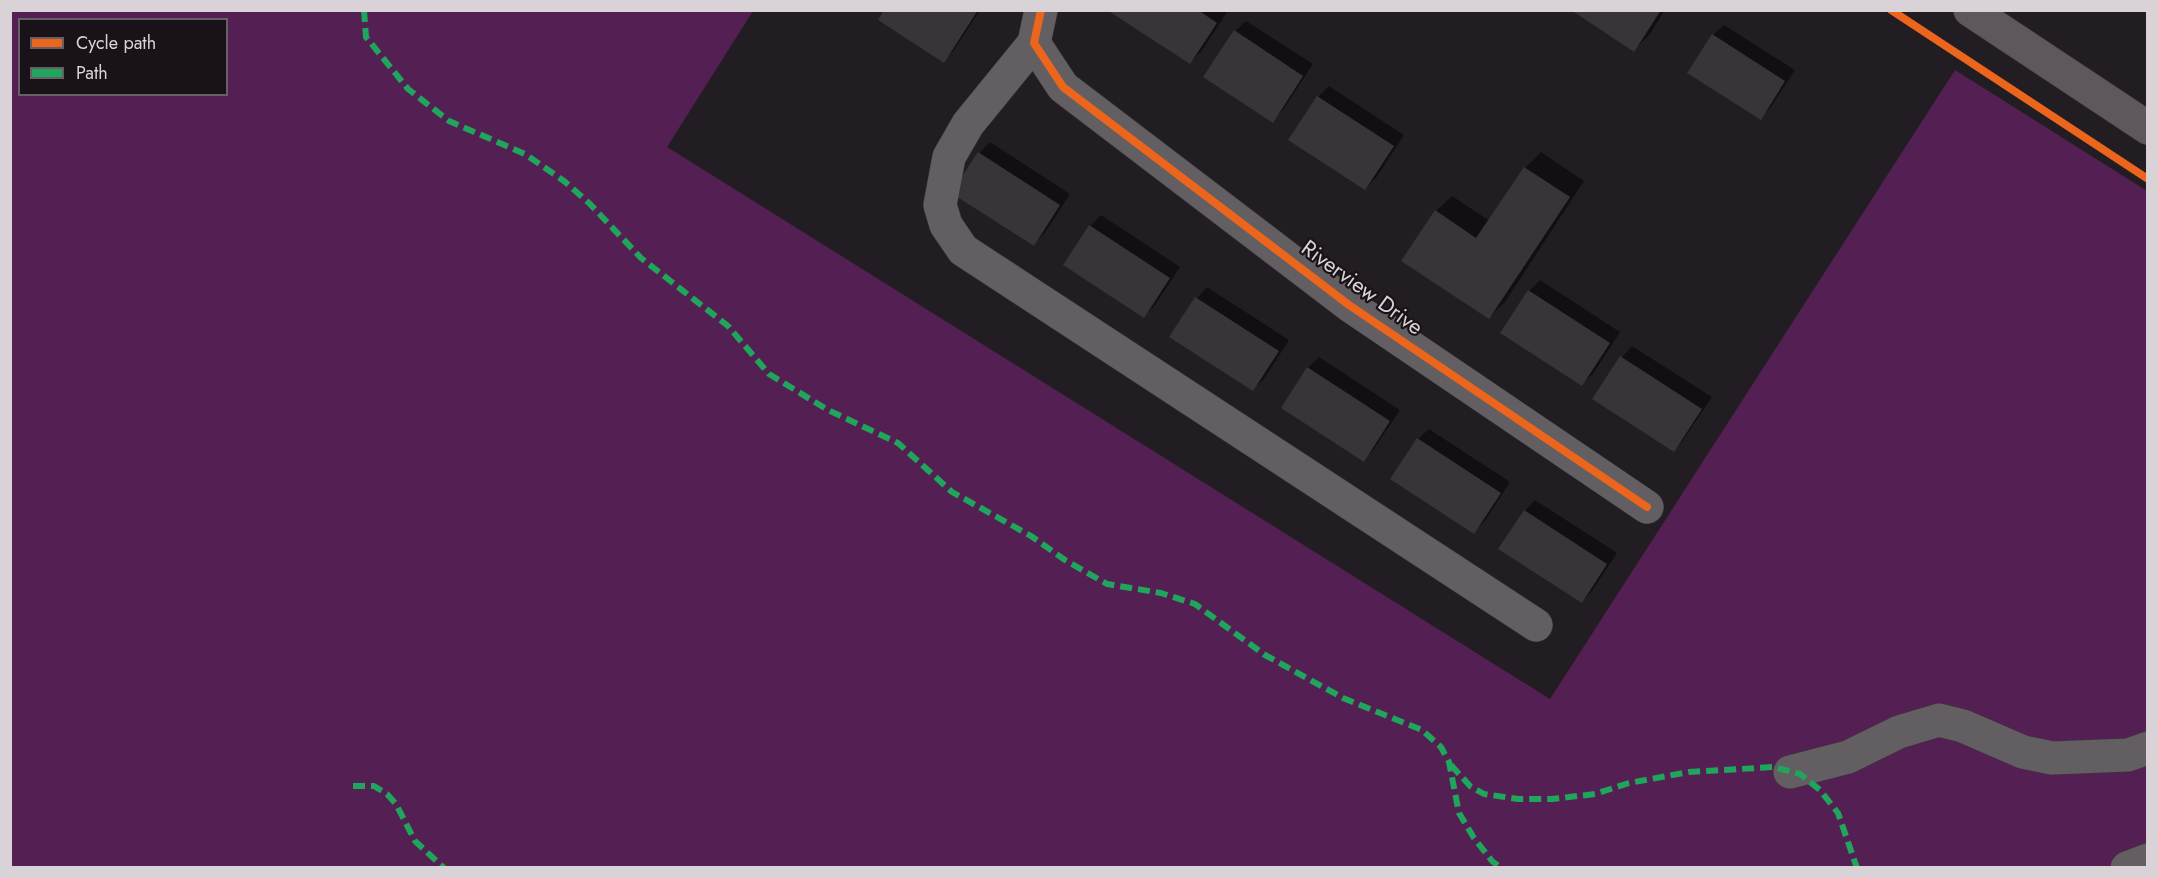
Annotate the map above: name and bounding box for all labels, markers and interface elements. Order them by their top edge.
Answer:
legend [18,18,228,96]
text: Cycle path [76,30,156,56]
text: Path [76,60,108,86]
street label: Riverview Drive [1295,236,1427,342]

